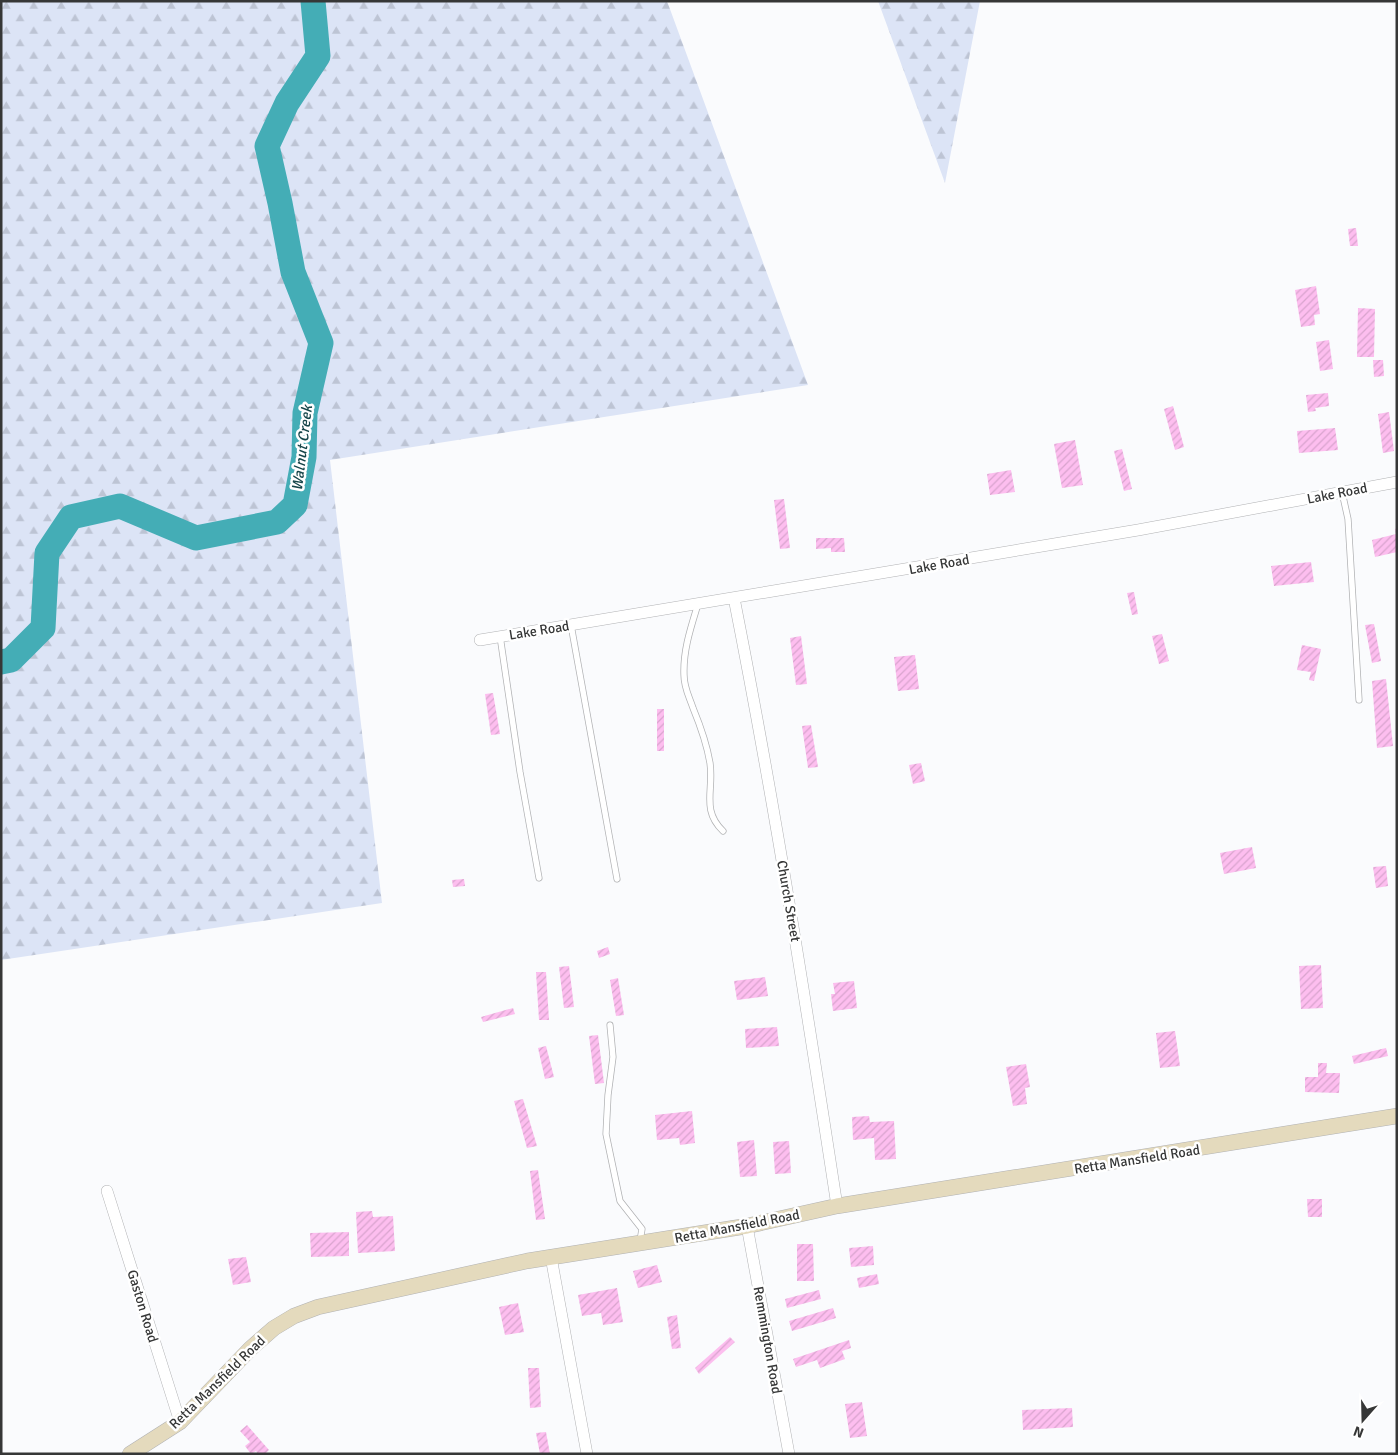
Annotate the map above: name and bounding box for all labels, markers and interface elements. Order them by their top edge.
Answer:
water label: Walnut Creek [288,403,316,492]
street label: Lake Road [1306,479,1369,508]
street label: Lake Road [908,551,971,578]
street label: Lake Road [508,617,571,644]
street label: Church Street [773,859,804,943]
street label: Retta Mansfield Road [1073,1141,1201,1178]
street label: Retta Mansfield Road [673,1206,801,1247]
street label: Gaston Road [123,1268,162,1344]
street label: Remmington Road [750,1285,785,1395]
street label: Retta Mansfield Road [166,1332,269,1433]
north arrow [1338,1395,1388,1445]
text: N [1351,1422,1366,1441]

